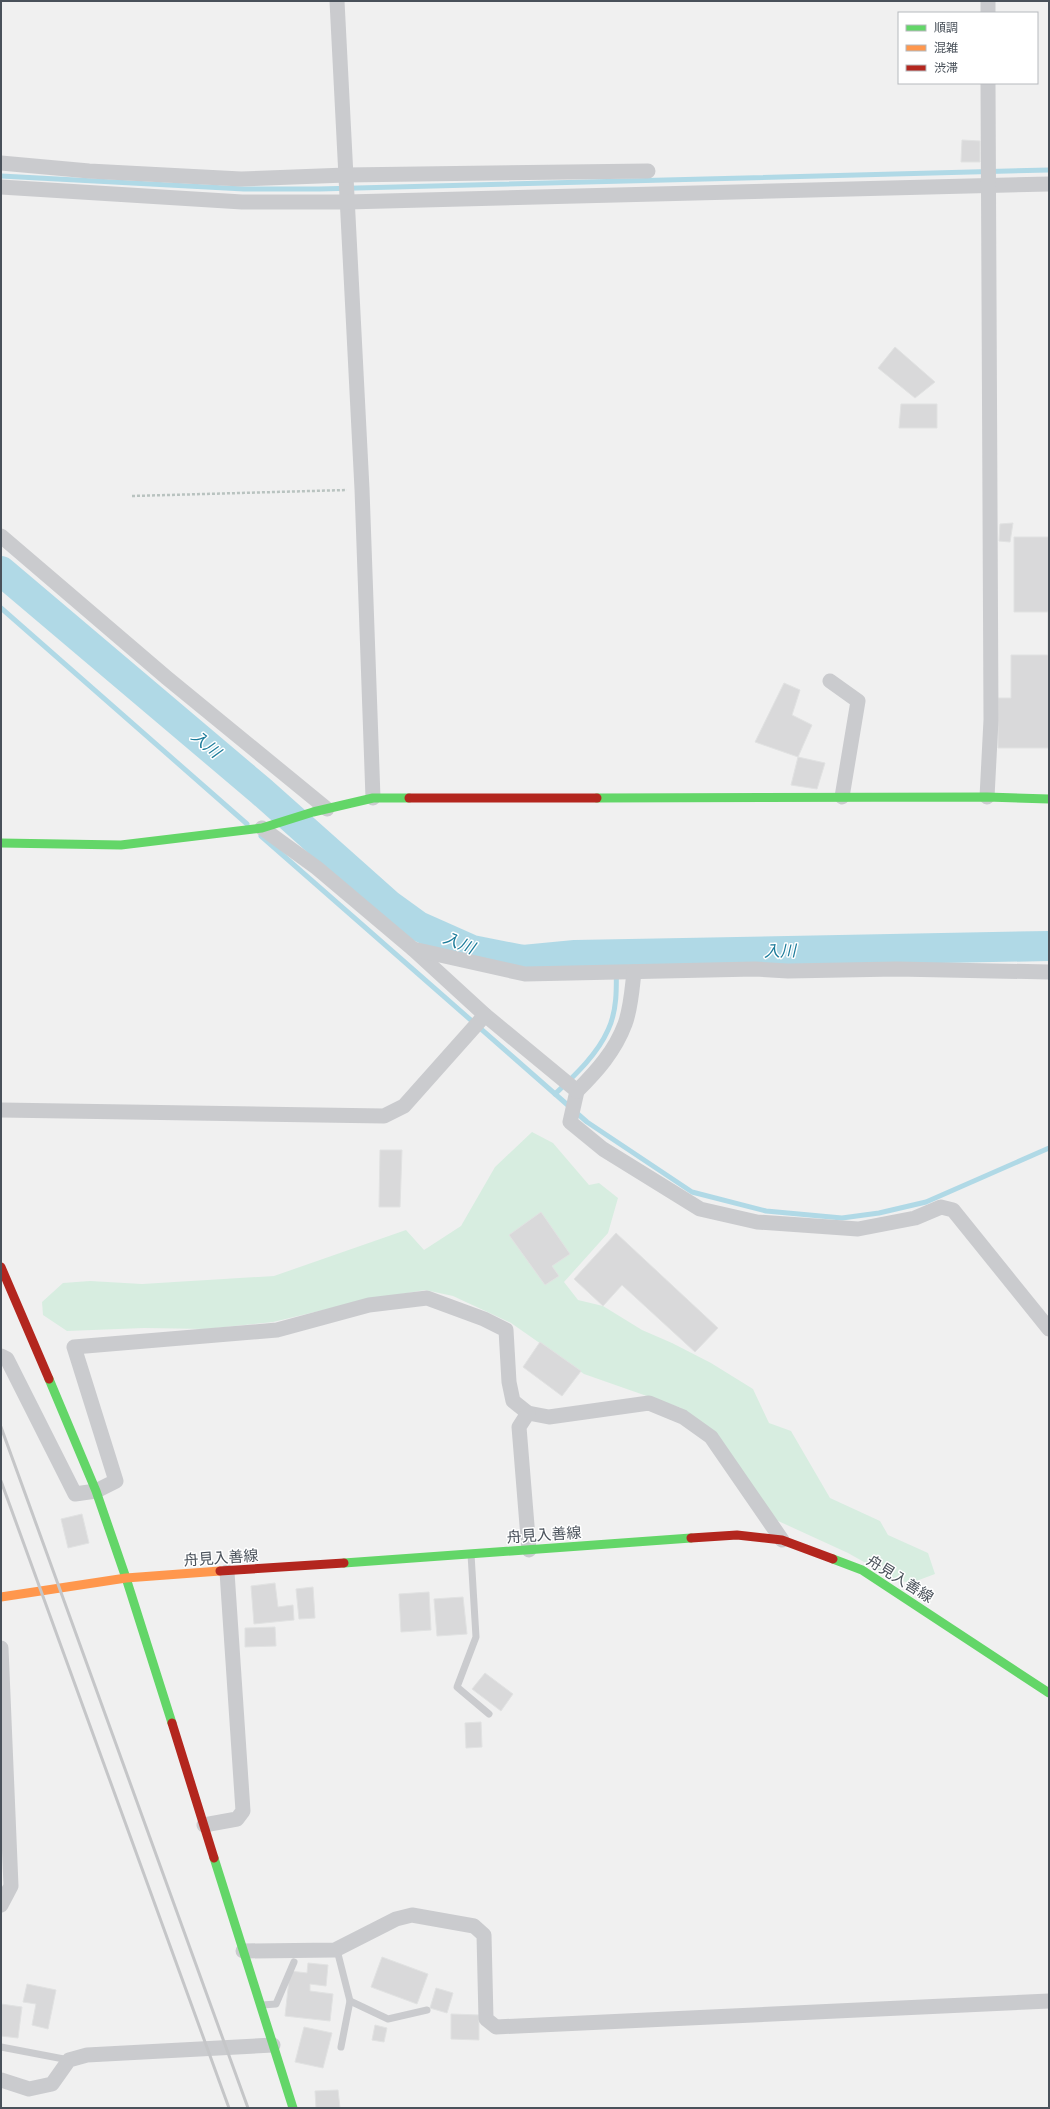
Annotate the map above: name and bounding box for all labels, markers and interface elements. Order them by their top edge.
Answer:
legend [898,12,1038,84]
text: 順調 [934,19,958,37]
text: 混雑 [934,39,958,57]
text: 渋滞 [934,59,958,77]
water label: 入川 [186,725,227,764]
water label: 入川 [440,926,480,960]
water label: 入川 [764,939,798,963]
street label: 舟見入善線 [506,1521,582,1549]
street label: 舟見入善線 [183,1544,259,1572]
street label: 舟見入善線 [862,1550,938,1608]

